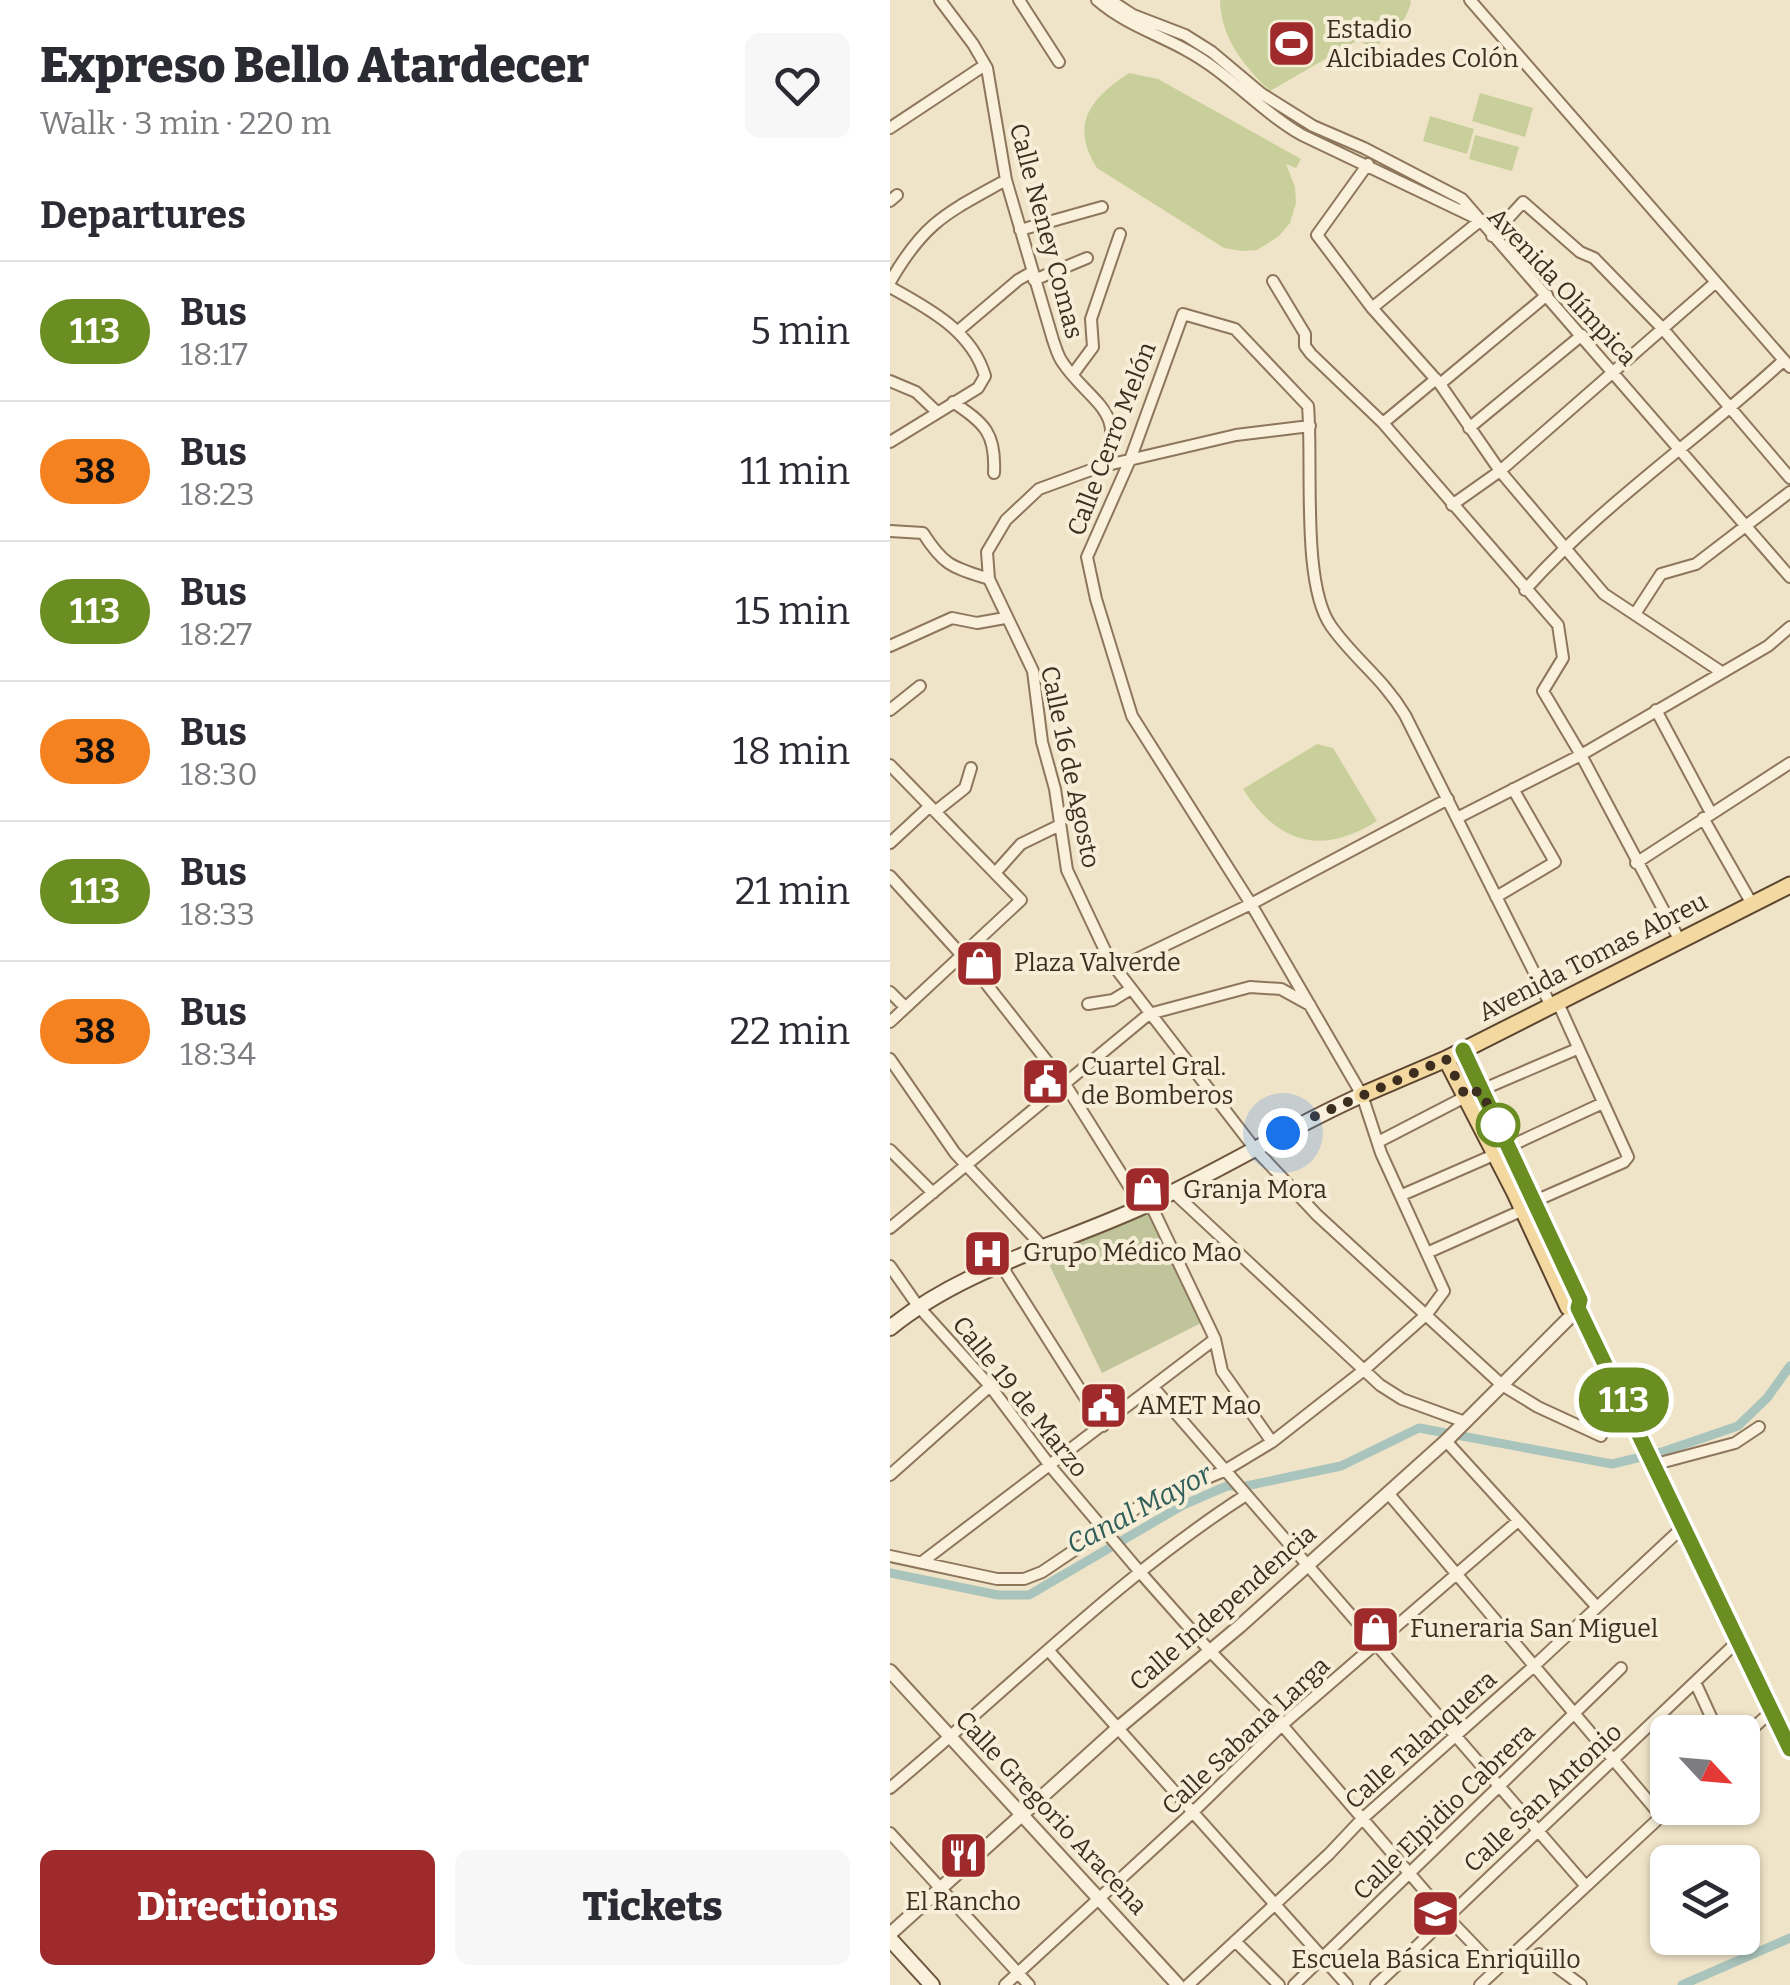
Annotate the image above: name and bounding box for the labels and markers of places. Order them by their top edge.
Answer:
place label: Estadio Alcibiades Colón [1326,15,1519,74]
sports icon: Estadio Alcibiades Colón [1265,18,1317,70]
shop icon: Plaza Valverde [953,937,1005,989]
place label: Plaza Valverde [1014,948,1181,978]
place label: Cuartel Gral. de Bomberos [1081,1052,1234,1111]
public building icon: Cuartel Gral. de Bomberos [1020,1055,1072,1107]
unlabelled marker [1477,1104,1519,1146]
shop icon: Granja Mora [1122,1164,1174,1216]
place label: Granja Mora [1183,1175,1327,1205]
hospital icon: Grupo Médico Mao [962,1227,1014,1279]
place label: Grupo Médico Mao [1023,1238,1242,1268]
public building icon: AMET Mao [1077,1380,1129,1432]
place label: AMET Mao [1138,1391,1261,1421]
shop icon: Funeraria San Miguel [1349,1603,1401,1655]
place label: Funeraria San Miguel [1410,1614,1658,1644]
restaurant icon: El Rancho [937,1830,989,1882]
place label: El Rancho [905,1887,1021,1917]
school or university icon: Escuela Básica Enriquillo [1410,1888,1462,1940]
place label: Escuela Básica Enriquillo [1291,1945,1581,1975]

